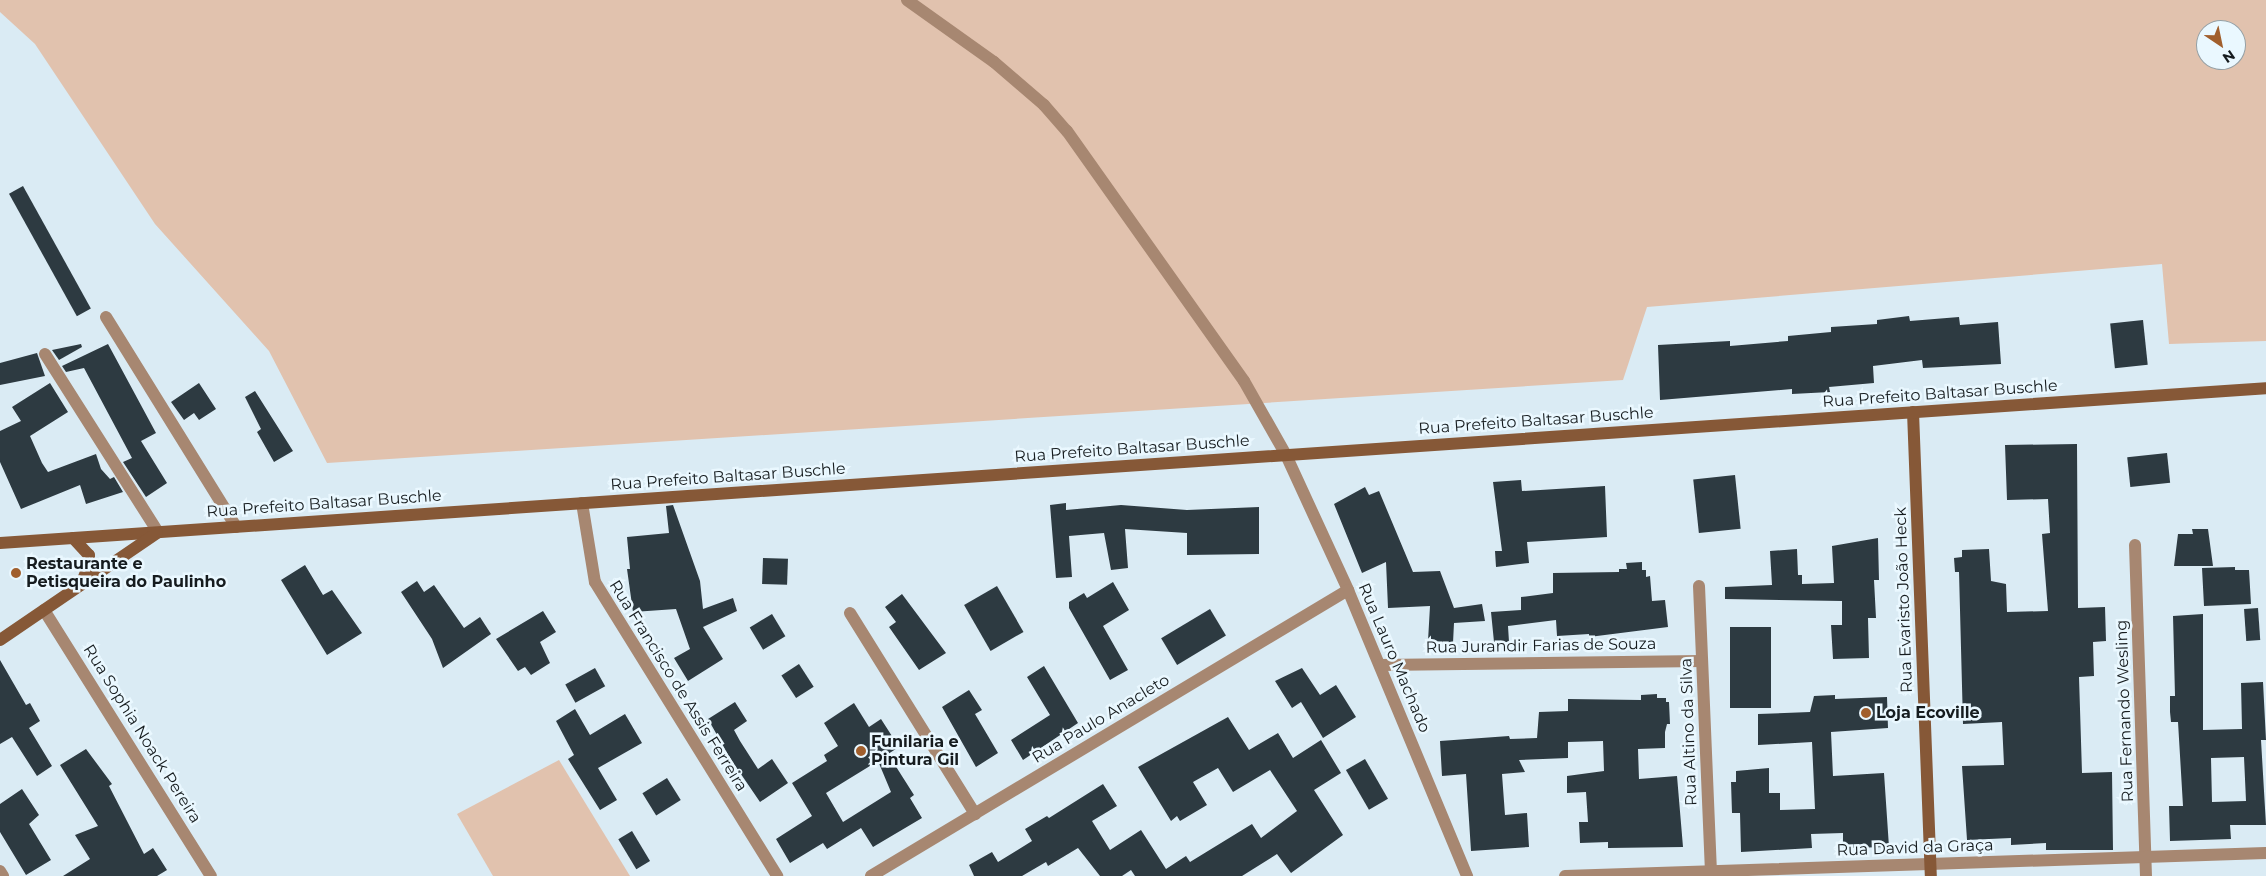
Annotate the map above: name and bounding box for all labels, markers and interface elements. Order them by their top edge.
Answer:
north arrow [2196,20,2246,70]
text: N [2219,46,2239,67]
street label: Rua Prefeito Baltasar Buschle [1822,376,2058,412]
street label: Rua Prefeito Baltasar Buschle [1418,403,1654,439]
street label: Rua Prefeito Baltasar Buschle [1014,431,1250,467]
street label: Rua Prefeito Baltasar Buschle [610,459,846,495]
street label: Rua Prefeito Baltasar Buschle [206,486,442,522]
street label: Rua Evaristo João Heck [1891,507,1917,693]
place label: Restaurante e Petisqueira do Paulinho [26,554,226,592]
marker: Restaurante e Petisqueira do Paulinho [10,567,22,579]
street label: Rua Francisco de Assis Ferreira [605,577,751,795]
street label: Rua Lauro Machado [1354,580,1434,736]
street label: Rua Fernando Wesling [2112,619,2138,803]
street label: Rua Jurandir Farias de Souza [1425,634,1657,658]
street label: Rua Sophia Noack Pereira [79,641,205,827]
street label: Rua Altino da Silva [1677,658,1701,806]
street label: Rua Paulo Anacleto [1029,670,1173,768]
place label: Loja Ecoville [1876,703,1980,723]
marker: Loja Ecoville [1860,707,1872,719]
place label: Funilaria e Pintura Gil [871,732,959,770]
marker: Funilaria e Pintura Gil [855,745,867,757]
street label: Rua David da Graça [1836,836,1994,860]

